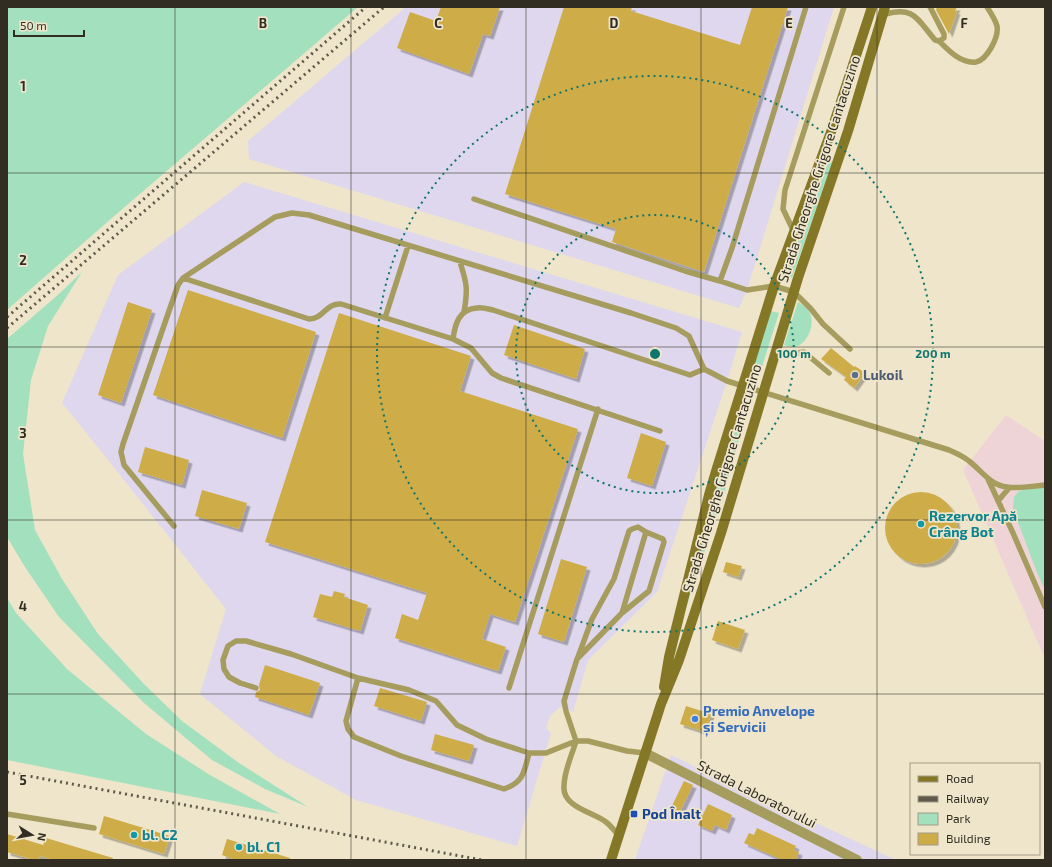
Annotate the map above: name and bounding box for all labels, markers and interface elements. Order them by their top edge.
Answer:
scale bar [14,12,84,38]
text: B [259,15,267,31]
text: C [434,15,442,31]
text: D [610,15,619,31]
text: E [785,15,793,31]
text: F [960,15,968,31]
text: 50 m [20,18,47,32]
street label: Strada Gheorghe Grigore Cantacuzino [774,53,863,285]
text: 1 [20,78,26,94]
text: 2 [19,252,27,268]
text: 100 m [777,346,811,360]
text: 200 m [915,346,951,360]
centre of rings [648,347,662,361]
street label: Strada Gheorghe Grigore Cantacuzino [679,362,764,594]
place label: Lukoil [863,366,903,383]
marker: Lukoil [850,370,860,380]
text: 3 [19,425,27,441]
place label: Rezervor Apă Crâng Bot [929,507,1017,540]
marker: Rezervor Apă Crâng Bot [916,519,926,529]
text: 4 [19,598,27,614]
place label: Premio Anvelope și Servicii [703,702,815,737]
marker: Premio Anvelope și Servicii [690,714,700,724]
street label: Strada Laboratorului [695,756,820,831]
legend [910,763,1040,855]
text: Road [946,771,974,785]
text: 5 [19,772,27,788]
text: Railway [946,791,990,805]
place label: Pod Înalt [642,805,701,822]
marker: Pod Înalt [629,809,639,819]
text: Park [946,811,971,825]
north arrow [12,815,52,855]
place label: bl. C2 [142,826,178,843]
marker: bl. C2 [129,830,139,840]
text: Building [946,831,991,845]
text: N [35,832,49,842]
place label: bl. C1 [247,838,281,855]
marker: bl. C1 [234,842,244,852]

